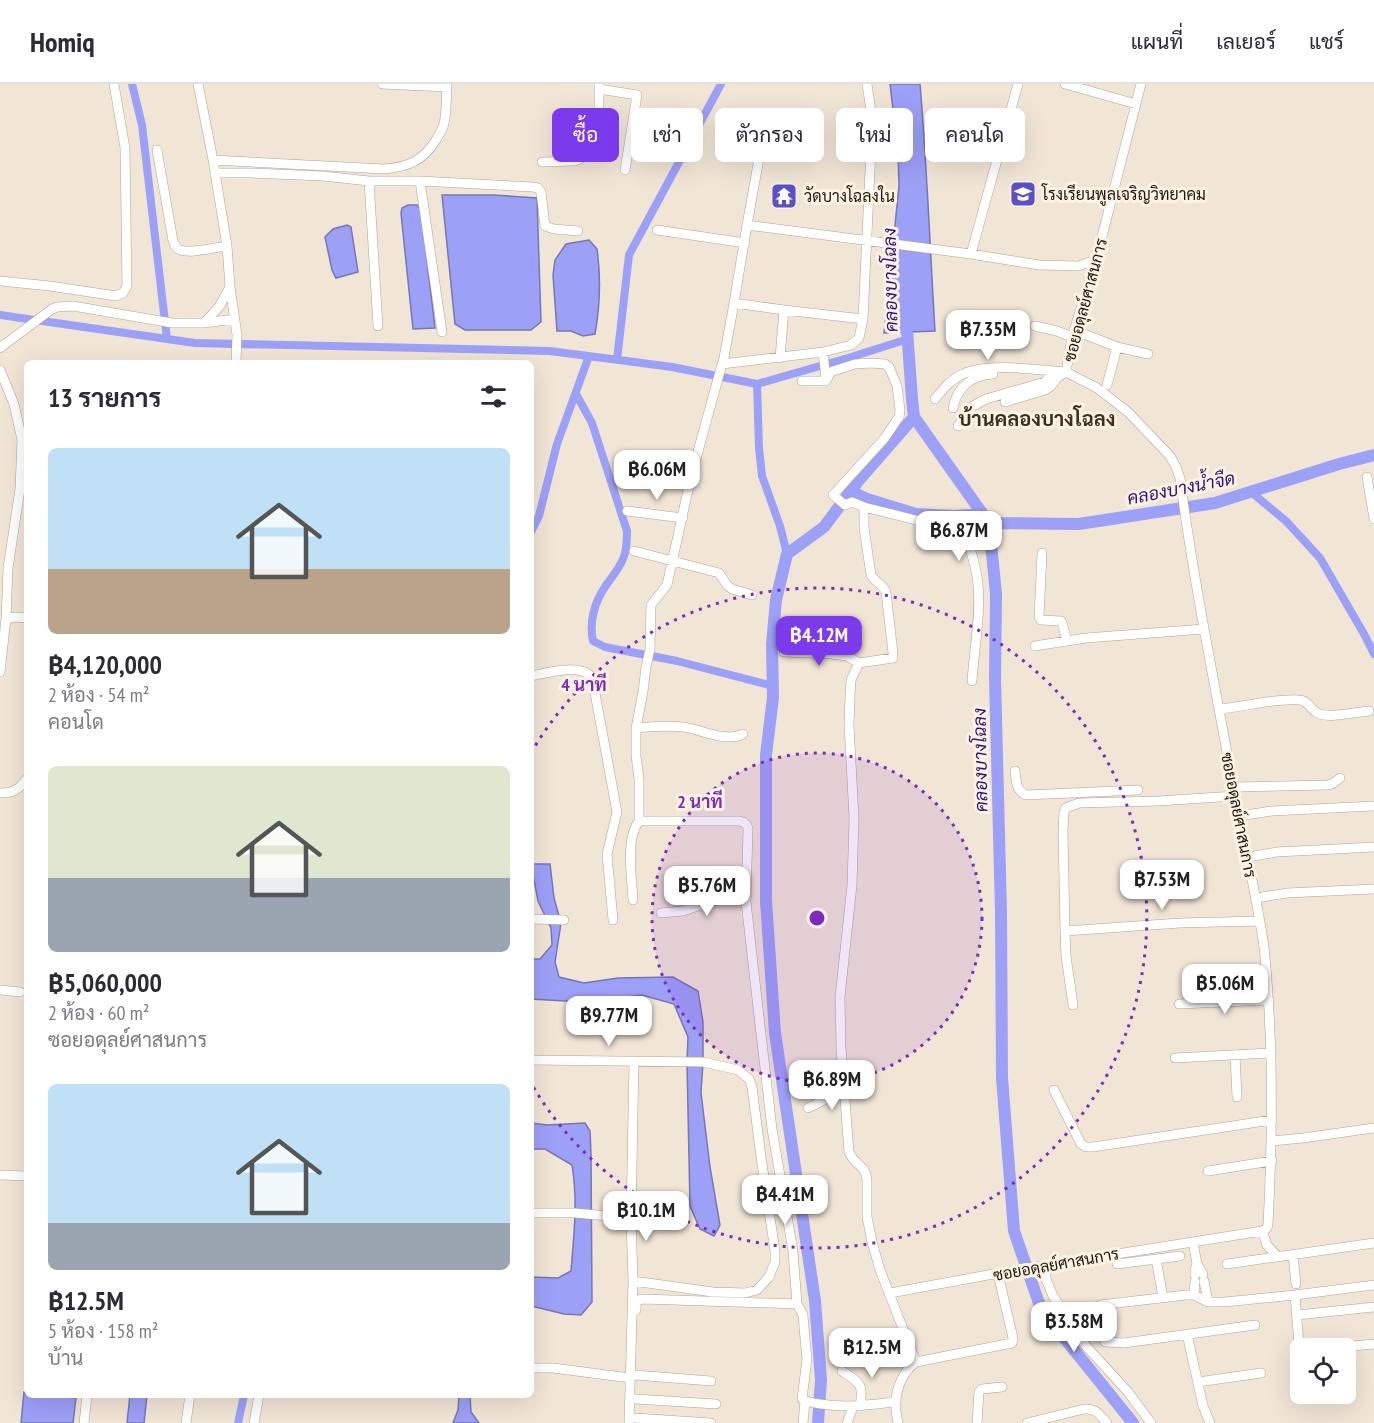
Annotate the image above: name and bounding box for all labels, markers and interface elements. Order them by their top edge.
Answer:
text: Homiq [30,23,95,60]
text: แผนที่ [1131,28,1183,55]
text: เลเยอร์ [1216,28,1276,55]
text: แชร์ [1309,28,1344,55]
chip: ซื้อ [552,108,619,162]
chip: เช่า [631,108,703,162]
chip: ตัวกรอง [715,108,824,162]
chip: ใหม่ [836,108,913,162]
chip: คอนโด [925,108,1025,162]
school or university icon: โรงเรียนพูลเจริญวิทยาคม [1008,179,1038,209]
temple icon: วัดบางโฉลงใน [769,181,799,211]
place label: โรงเรียนพูลเจริญวิทยาคม [1041,183,1206,206]
place label: วัดบางโฉลงใน [804,185,895,206]
water label: คลองบางโฉลง [877,228,902,332]
street label: ซอยอดุลย์ศาสนการ [1057,235,1113,365]
pin: ฿7.35M [939,310,1037,361]
text: ฿7.35M [960,316,1016,342]
icon: filters [477,380,510,413]
text: 13 รายการ [48,381,161,414]
district label: บ้านคลองบางโฉลง [959,405,1115,432]
pin: ฿6.06M [608,450,706,501]
text: ฿6.06M [628,456,686,482]
water label: คลองบางน้ำจืด [1124,462,1237,510]
icon: home [225,487,333,595]
pin: ฿6.87M [910,511,1008,562]
text: ฿6.87M [930,517,988,543]
pin: ฿4.12M [770,616,868,667]
text: ฿4.12M [790,622,848,648]
text: ฿4,120,000 [48,648,162,681]
text: 4 นาที [561,672,607,696]
text: 2 ห้อง · 54 m² [48,682,149,708]
water label: คลองบางโฉลง [967,708,992,812]
text: คอนโด [48,709,104,735]
street label: ซอยอดุลย์ศาสนการ [1215,750,1263,880]
text: 2 นาที [677,789,723,813]
icon: home [225,805,333,913]
pin: ฿7.53M [1113,860,1211,911]
pin: ฿5.76M [658,866,756,917]
text: ฿7.53M [1134,866,1190,892]
text: ฿5.76M [678,872,736,898]
centre of rings [807,908,827,928]
pin: ฿5.06M [1176,964,1274,1015]
text: ฿5,060,000 [48,966,162,999]
text: ฿5.06M [1196,970,1254,996]
pin: ฿9.77M [560,996,658,1047]
text: 2 ห้อง · 60 m² [48,1000,149,1026]
text: ฿9.77M [580,1002,638,1028]
text: ซอยอดุลย์ศาสนการ [48,1027,207,1053]
pin: ฿6.89M [783,1060,881,1111]
text: ฿6.89M [803,1066,861,1092]
icon: home [225,1123,333,1231]
pin: ฿4.41M [736,1175,834,1226]
text: ฿4.41M [756,1181,814,1207]
pin: ฿10.1M [597,1191,695,1242]
text: ฿10.1M [617,1197,675,1223]
street label: ซอยอดุลย์ศาสนการ [991,1241,1121,1287]
text: ฿12.5M [48,1284,124,1317]
pin: ฿3.58M [1025,1302,1123,1353]
text: ฿3.58M [1045,1308,1103,1334]
text: 5 ห้อง · 158 m² [48,1318,158,1344]
pin: ฿12.5M [823,1328,921,1379]
text: ฿12.5M [843,1334,901,1360]
map controls [1290,1338,1356,1404]
button: locate [1290,1338,1356,1404]
text: บ้าน [48,1345,83,1371]

